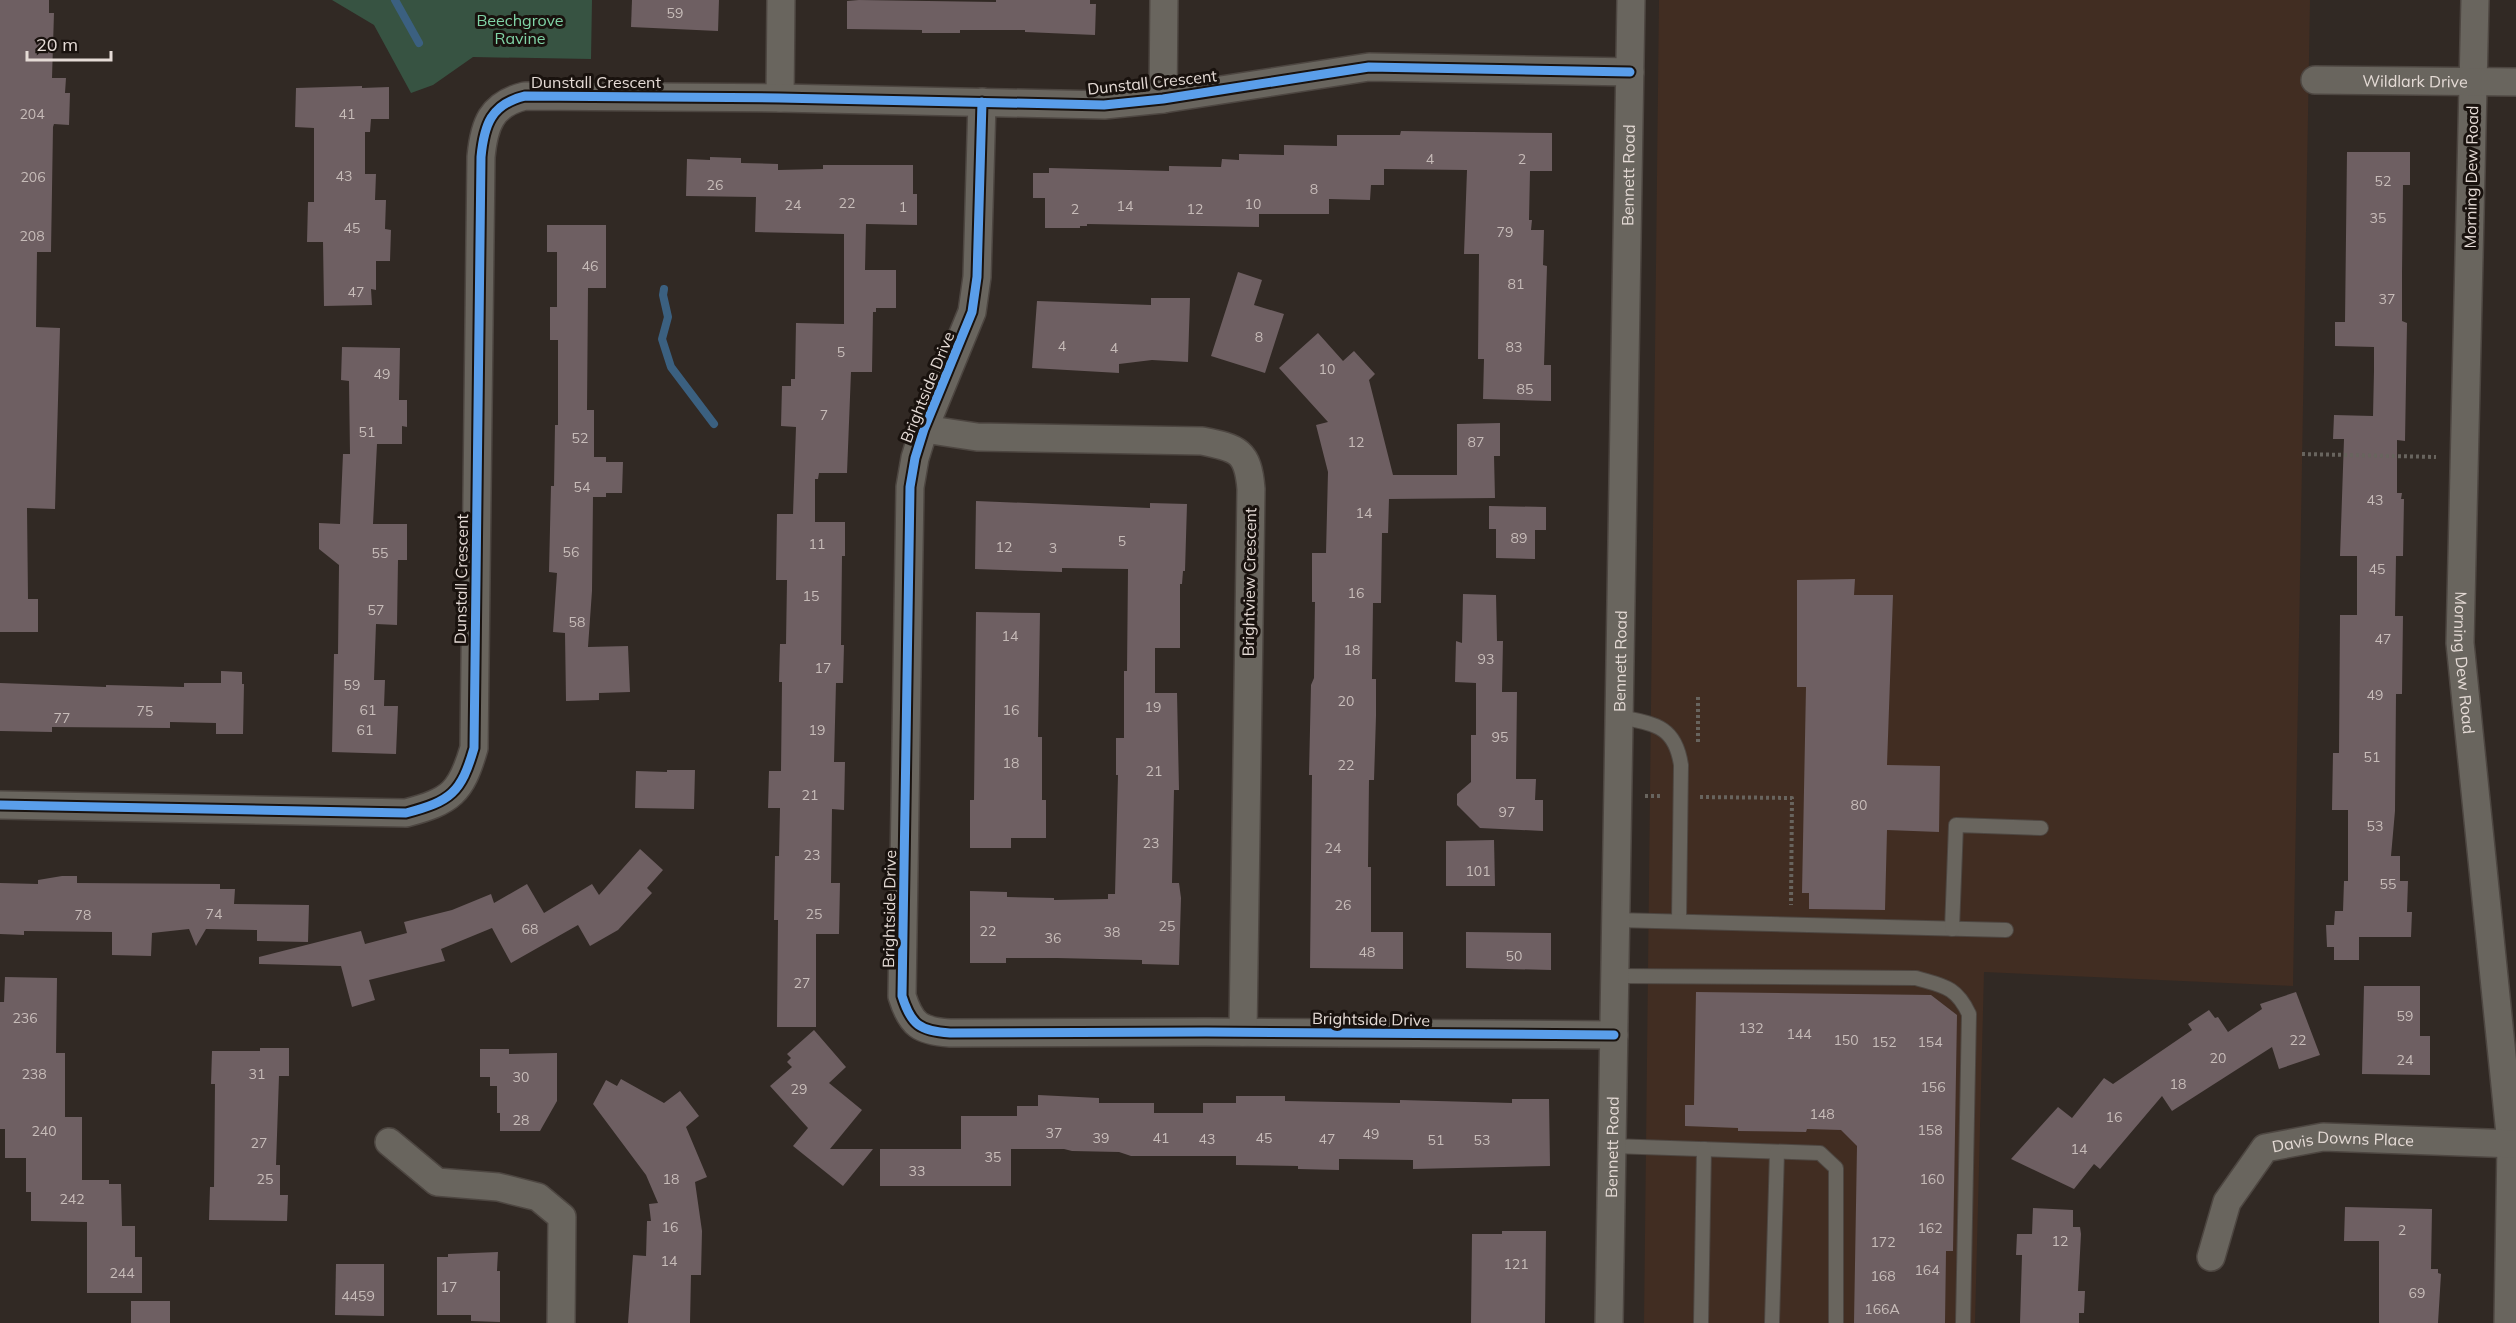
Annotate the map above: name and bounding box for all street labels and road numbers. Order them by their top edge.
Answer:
street label: Dunstall Crescent [1086,65,1218,99]
street label: Wildlark Drive [2362,70,2468,92]
street label: Dunstall Crescent [531,72,661,92]
street label: Morning Dew Road [2460,105,2482,249]
street label: Bennett Road [1617,124,1639,226]
street label: Brightside Drive [896,329,958,445]
street label: Brightview Crescent [1238,507,1260,657]
street label: Dunstall Crescent [450,513,472,644]
street label: Morning Dew Road [2450,591,2479,735]
street label: Bennett Road [1609,610,1631,712]
street label: Brightside Drive [878,850,900,968]
street label: Brightside Drive [1312,1008,1430,1030]
street label: Bennett Road [1601,1096,1623,1198]
street label: Davis Downs Place [2270,1127,2414,1156]

